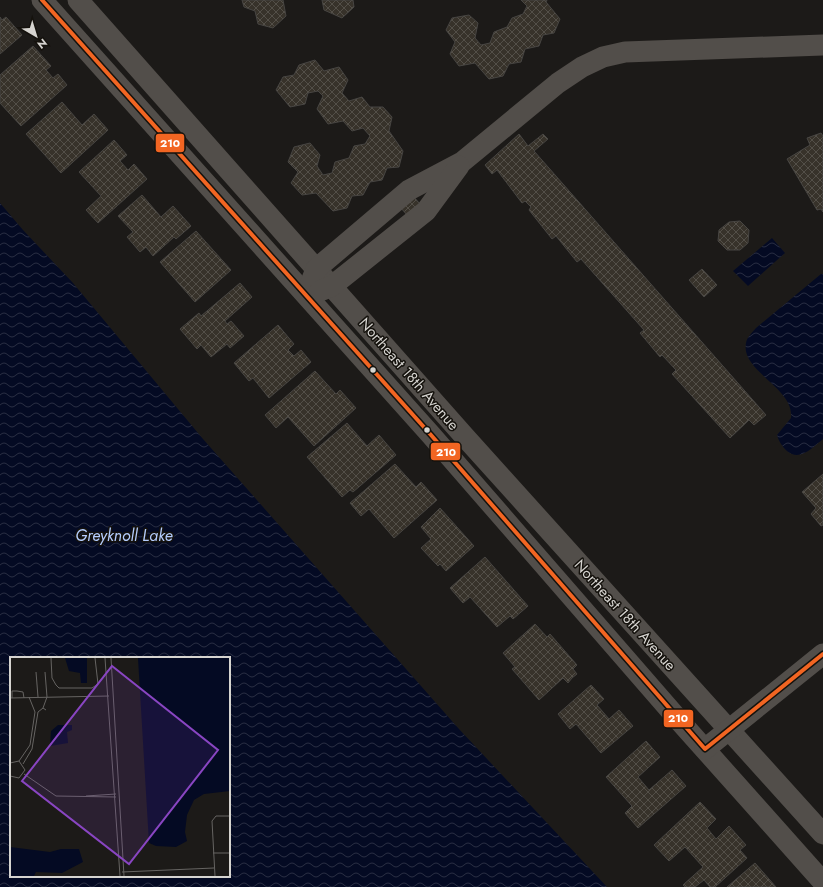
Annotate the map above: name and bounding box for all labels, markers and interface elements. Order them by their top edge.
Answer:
north arrow [16,16,56,56]
text: N [34,35,51,53]
line badge: 210 [155,133,185,153]
text: 210 [160,135,180,151]
street label: Northeast 18th Avenue [354,313,464,435]
unlabelled marker [368,365,378,375]
unlabelled marker [422,425,432,435]
line badge: 210 [430,442,461,461]
text: 210 [436,444,456,460]
water label: Greyknoll Lake [75,524,173,547]
street label: Northeast 18th Avenue [569,554,681,676]
inset map [10,657,230,877]
line badge: 210 [663,709,694,728]
text: 210 [668,710,688,726]

